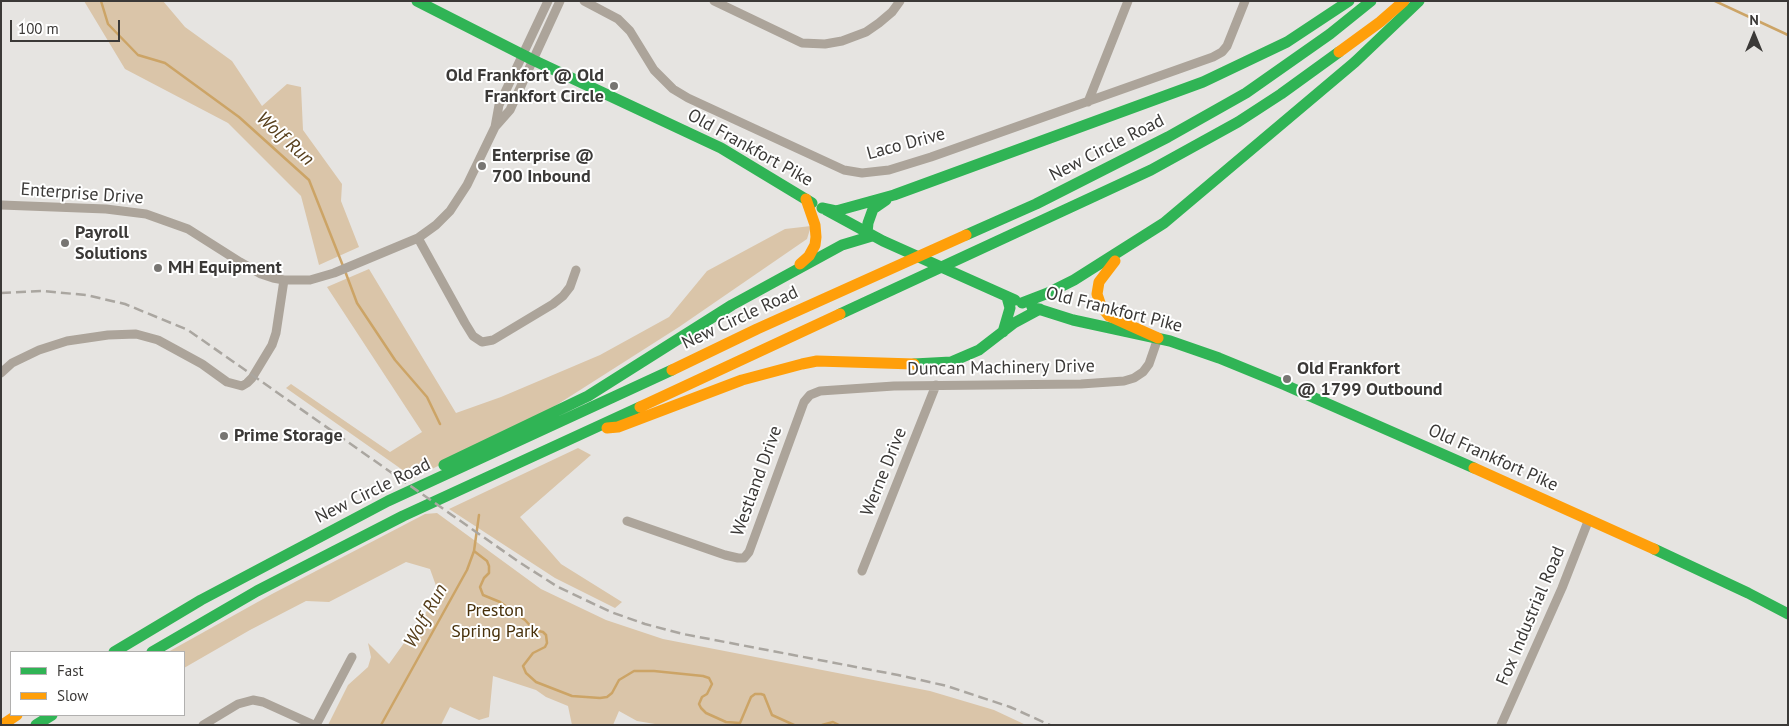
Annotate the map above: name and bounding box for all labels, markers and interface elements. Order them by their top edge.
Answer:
scale bar [12,10,122,42]
north arrow [1729,10,1779,60]
text: N [1749,11,1759,29]
text: 100 m [18,19,59,38]
place label: Old Frankfort @ Old Frankfort Circle [446,65,604,108]
marker: Old Frankfort @ Old Frankfort Circle [608,80,620,92]
street label: Old Frankfort Pike [684,105,816,191]
water label: Wolf Run [252,107,318,171]
street label: New Circle Road [1046,110,1168,186]
street label: Laco Drive [864,123,948,165]
place label: Enterprise @ 700 Inbound [492,145,594,188]
marker: Enterprise @ 700 Inbound [476,160,488,172]
street label: Enterprise Drive [20,179,144,209]
place label: Payroll Solutions [75,222,147,264]
marker: Payroll Solutions [59,237,71,249]
place label: MH Equipment [168,257,282,279]
marker: MH Equipment [152,262,164,274]
street label: New Circle Road [678,282,802,354]
street label: Old Frankfort Pike [1043,283,1185,337]
street label: Duncan Machinery Drive [907,356,1095,380]
place label: Old Frankfort @ 1799 Outbound [1297,358,1443,400]
marker: Old Frankfort @ 1799 Outbound [1281,373,1293,385]
street label: Old Frankfort Pike [1425,420,1561,496]
street label: Westland Drive [727,423,787,539]
place label: Prime Storage [234,425,343,447]
street label: Werne Drive [856,425,912,519]
marker: Prime Storage [218,430,230,442]
street label: New Circle Road [312,454,434,528]
street label: Fox Industrial Road [1492,543,1570,689]
water label: Wolf Run [399,580,453,652]
park label: Preston Spring Park [451,600,539,642]
legend [10,651,185,716]
text: Fast [57,661,84,680]
text: Slow [57,686,88,705]

